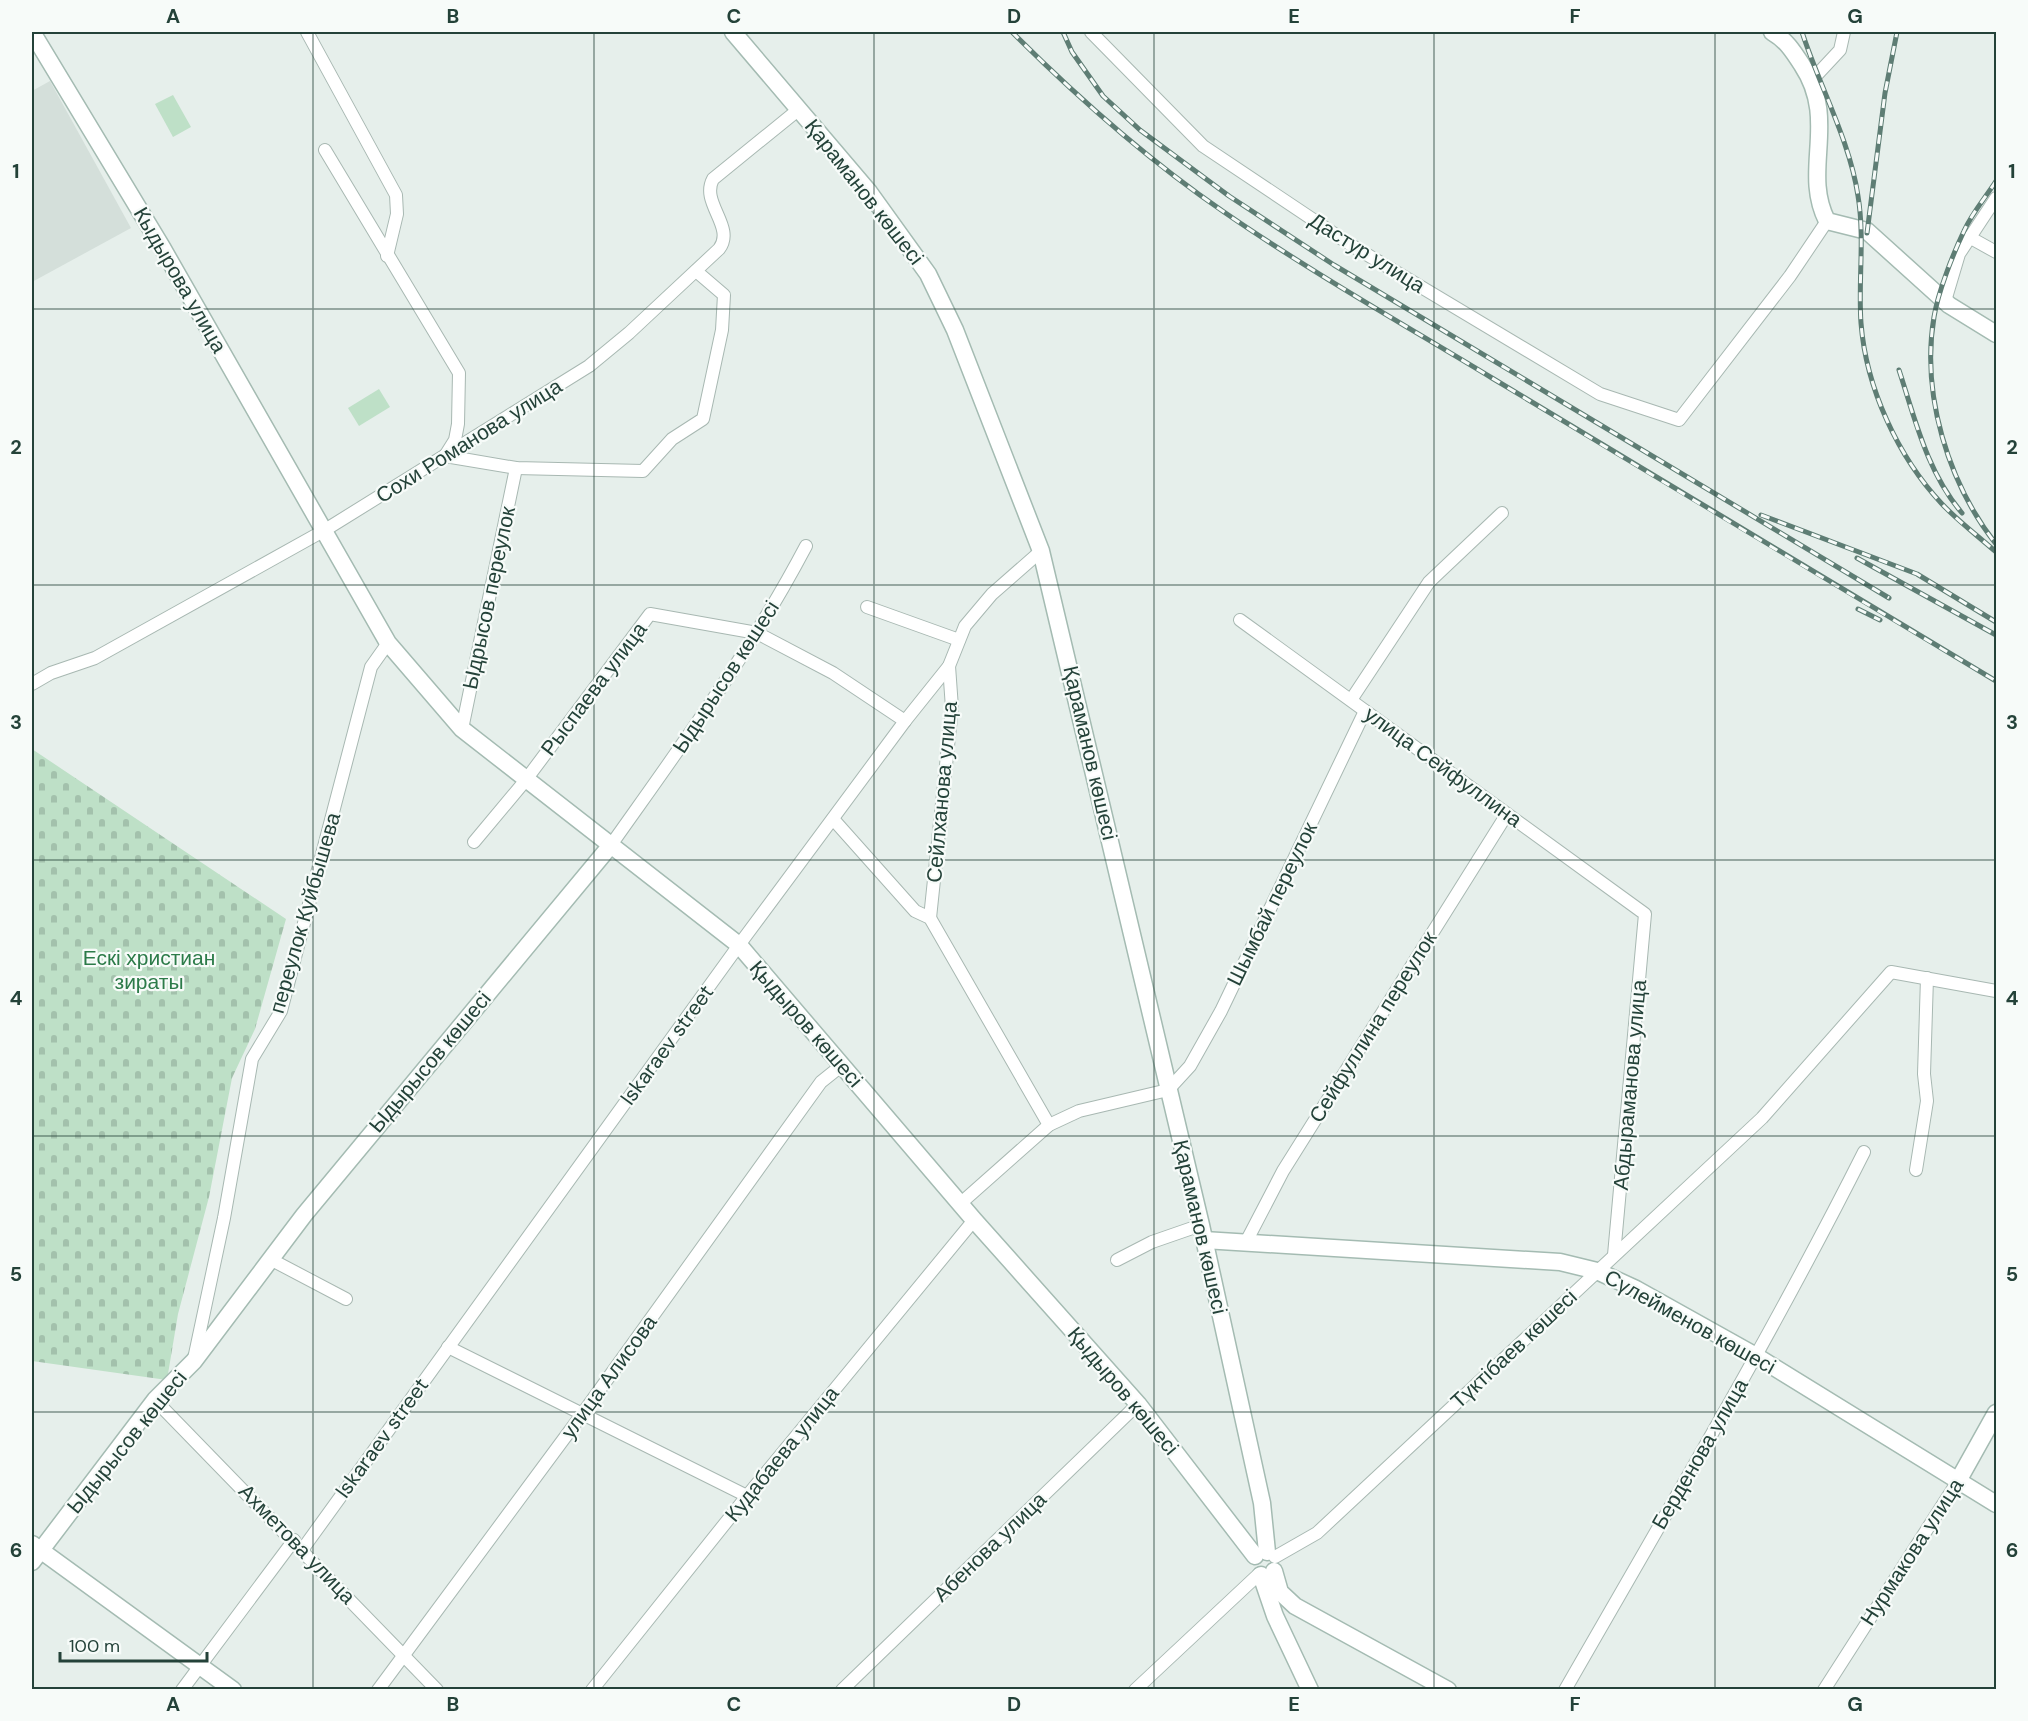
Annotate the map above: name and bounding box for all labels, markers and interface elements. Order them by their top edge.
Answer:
text: A [166,3,180,29]
text: B [447,3,459,29]
text: C [727,3,741,29]
text: D [1007,3,1021,29]
text: E [1288,3,1300,29]
text: F [1569,3,1581,29]
text: G [1847,3,1863,29]
street label: Қараманов көшесі [798,113,930,271]
text: 1 [12,158,20,184]
text: 1 [2008,158,2016,184]
street label: Кыдырова улица [127,202,233,358]
street label: Дастур улица [1304,206,1430,300]
street label: Сохи Романова улица [371,372,568,510]
text: 2 [10,434,22,460]
text: 2 [2006,434,2018,460]
street label: Ыдрысов переулок [456,503,522,692]
street label: Ыдырысов көшесі [666,595,786,759]
street label: Рыспаева улица [535,616,654,761]
street label: Қараманов көшесі [1056,663,1124,843]
street label: Сейлханова улица [920,700,964,884]
street label: улица Сейфуллина [1359,700,1528,834]
text: 3 [10,709,22,735]
text: 3 [2006,709,2018,735]
street label: переулок Куйбышева [263,809,347,1017]
street label: Шымбай переулок [1220,817,1324,990]
street label: Сейфуллина переулок [1303,925,1444,1128]
park label: Ескі христиан зираты [83,944,215,996]
street label: Қыдыров көшесі [743,955,869,1093]
street label: Абдыраманова улица [1607,978,1653,1191]
street label: Iskaraev street [614,979,720,1111]
text: 4 [10,985,23,1011]
street label: Ыдырысов көшесі [363,985,497,1139]
text: 4 [2006,985,2019,1011]
street label: Қараманов көшесі [1166,1137,1234,1317]
text: 5 [10,1261,22,1287]
text: 5 [2006,1261,2018,1287]
street label: Сүлейменов көшесі [1599,1263,1781,1381]
street label: Түктібаев көшесі [1445,1283,1583,1415]
street label: улица Алисова [555,1309,664,1444]
street label: Қыдыров көшесі [1061,1321,1185,1461]
street label: Ыдырысов көшесі [61,1365,193,1519]
street label: Iskaraev street [329,1372,435,1504]
street label: Берденова улица [1645,1373,1755,1535]
street label: Кудабаева улица [719,1380,846,1528]
street label: Нурмакова улица [1854,1473,1970,1631]
street label: Ахметова улица [232,1478,362,1610]
street label: Абенова улица [928,1486,1053,1608]
text: 6 [10,1537,22,1563]
text: 6 [2006,1537,2018,1563]
scale bar [60,1625,207,1663]
text: 100 m [69,1634,120,1658]
text: A [166,1691,180,1717]
text: B [447,1691,459,1717]
text: C [727,1691,741,1717]
text: D [1007,1691,1021,1717]
text: E [1288,1691,1300,1717]
text: F [1569,1691,1581,1717]
text: G [1847,1691,1863,1717]

